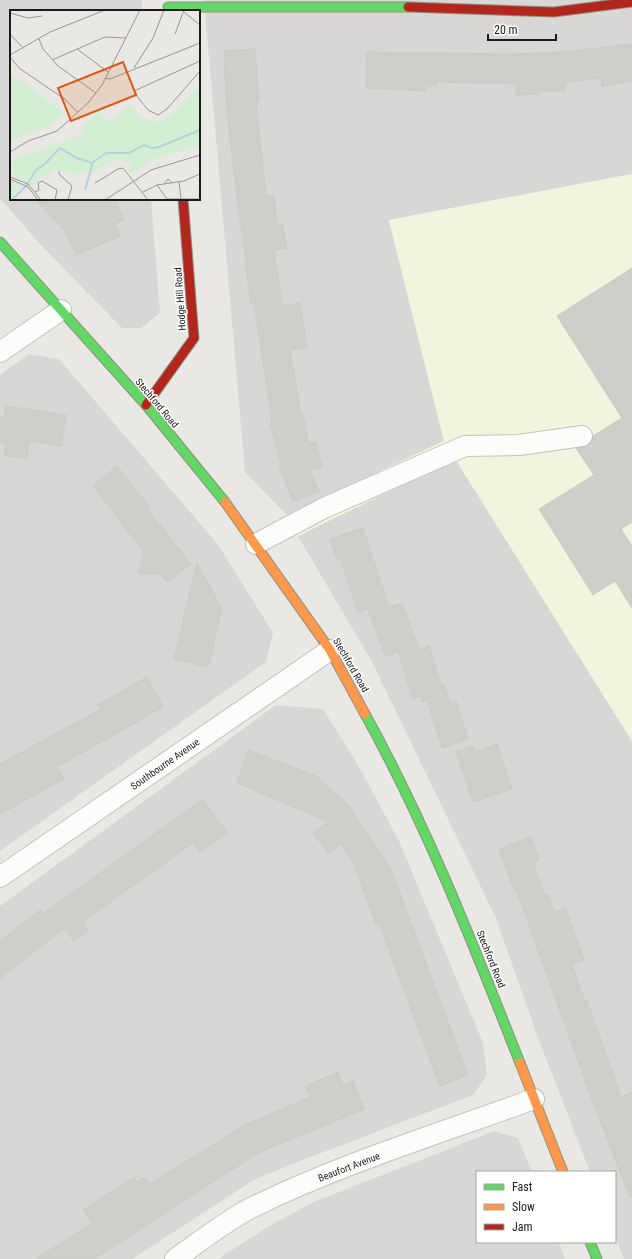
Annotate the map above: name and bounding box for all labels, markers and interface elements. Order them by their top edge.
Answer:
inset map [10,10,200,200]
scale bar [488,16,556,42]
text: 20 m [494,23,518,37]
street label: Hodge Hill Road [172,267,188,331]
street label: Stechford Road [133,376,181,430]
street label: Stechford Road [331,636,371,694]
street label: Southbourne Avenue [129,736,202,792]
street label: Stechford Road [475,929,507,989]
street label: Beaufort Avenue [317,1150,382,1184]
legend [476,1171,616,1243]
text: Fast [512,1180,533,1194]
text: Slow [512,1200,535,1214]
text: Jam [512,1220,533,1234]

